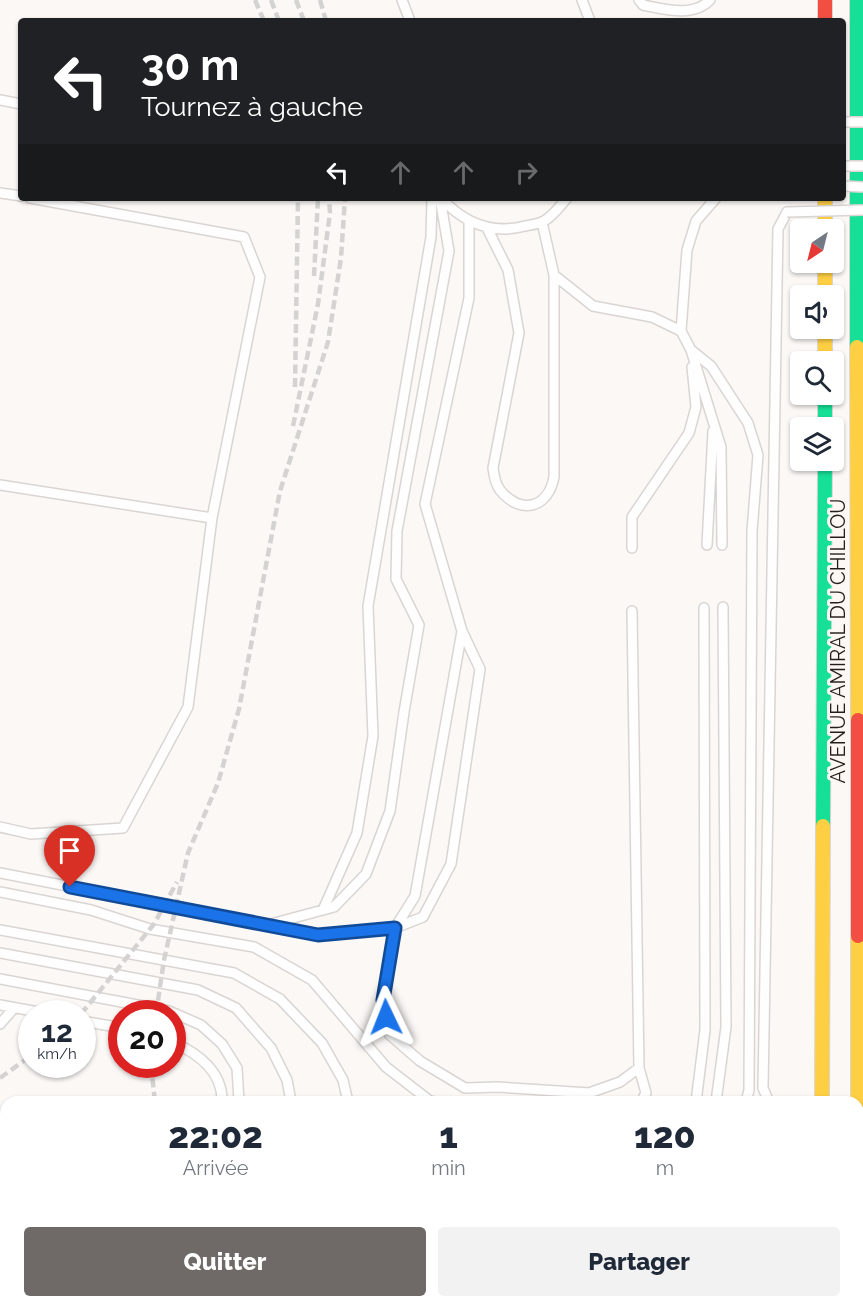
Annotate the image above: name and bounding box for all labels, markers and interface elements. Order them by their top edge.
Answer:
text: 30 m [141,41,239,90]
icon: left [42,42,120,120]
text: Tournez à gauche [141,91,363,122]
icon: left [321,156,354,189]
icon: ahead [384,156,417,189]
icon: ahead [447,156,480,189]
icon: right [510,156,543,189]
north arrow [790,219,844,273]
map controls [790,219,844,471]
button: sound [790,285,844,339]
button: search [790,351,844,405]
button: layers [790,417,844,471]
street label: AVENUE AMIRAL DU CHILLOU [826,499,850,783]
pin [44,825,95,887]
icon: arrive [53,834,86,867]
position arrow [354,985,418,1049]
speed limit sign: 20 [108,1000,186,1078]
text: 12 [41,1014,73,1049]
text: km/h [37,1045,77,1063]
text: 22:02 [168,1114,263,1156]
text: 1 [439,1114,458,1156]
text: 120 [634,1114,696,1156]
text: Arrivée [183,1156,248,1180]
text: min [431,1156,466,1180]
text: m [656,1156,674,1180]
button: Quitter [24,1227,426,1296]
button: Partager [438,1227,840,1296]

